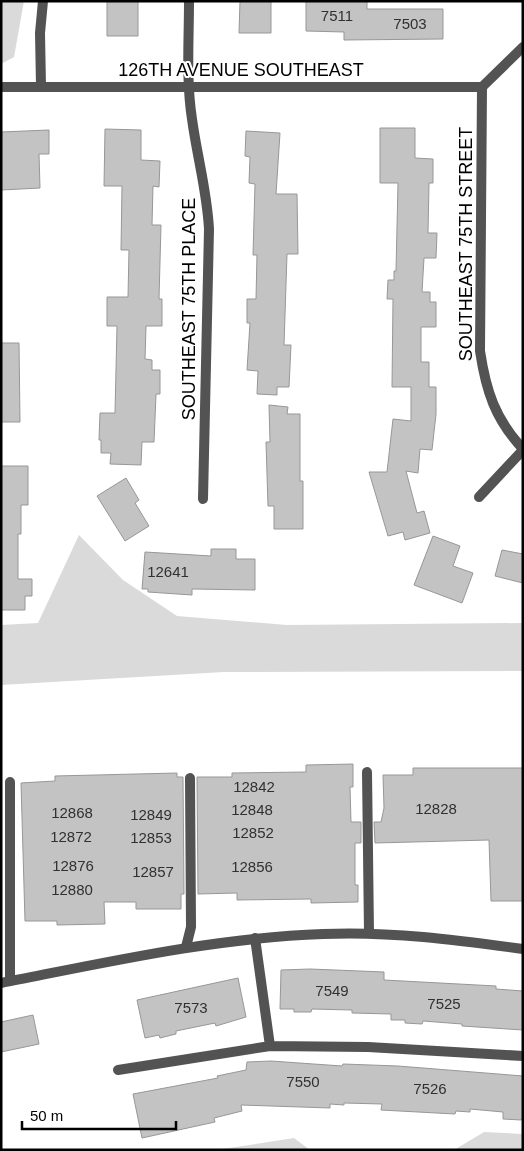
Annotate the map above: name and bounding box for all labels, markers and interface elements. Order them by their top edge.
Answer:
house number: 7511 [321,7,353,24]
house number: 7503 [393,15,427,32]
street label: 126TH AVENUE SOUTHEAST [118,60,364,80]
street label: SOUTHEAST 75TH STREET [456,127,476,361]
street label: SOUTHEAST 75TH PLACE [179,198,199,420]
house number: 12641 [147,563,189,580]
house number: 12842 [233,778,275,795]
house number: 12828 [415,800,457,817]
house number: 12848 [231,801,273,818]
house number: 12868 [51,804,93,821]
house number: 12849 [130,806,172,823]
house number: 12852 [232,824,274,841]
house number: 12872 [50,828,92,845]
house number: 12853 [130,829,172,846]
house number: 12876 [52,857,94,874]
house number: 12856 [231,858,273,875]
house number: 12857 [132,863,174,880]
house number: 12880 [51,881,93,898]
house number: 7549 [315,982,349,999]
house number: 7525 [427,995,461,1012]
house number: 7573 [174,999,208,1016]
house number: 7550 [286,1073,320,1090]
house number: 7526 [413,1080,447,1097]
scale bar [22,1098,176,1130]
text: 50 m [30,1107,63,1124]

